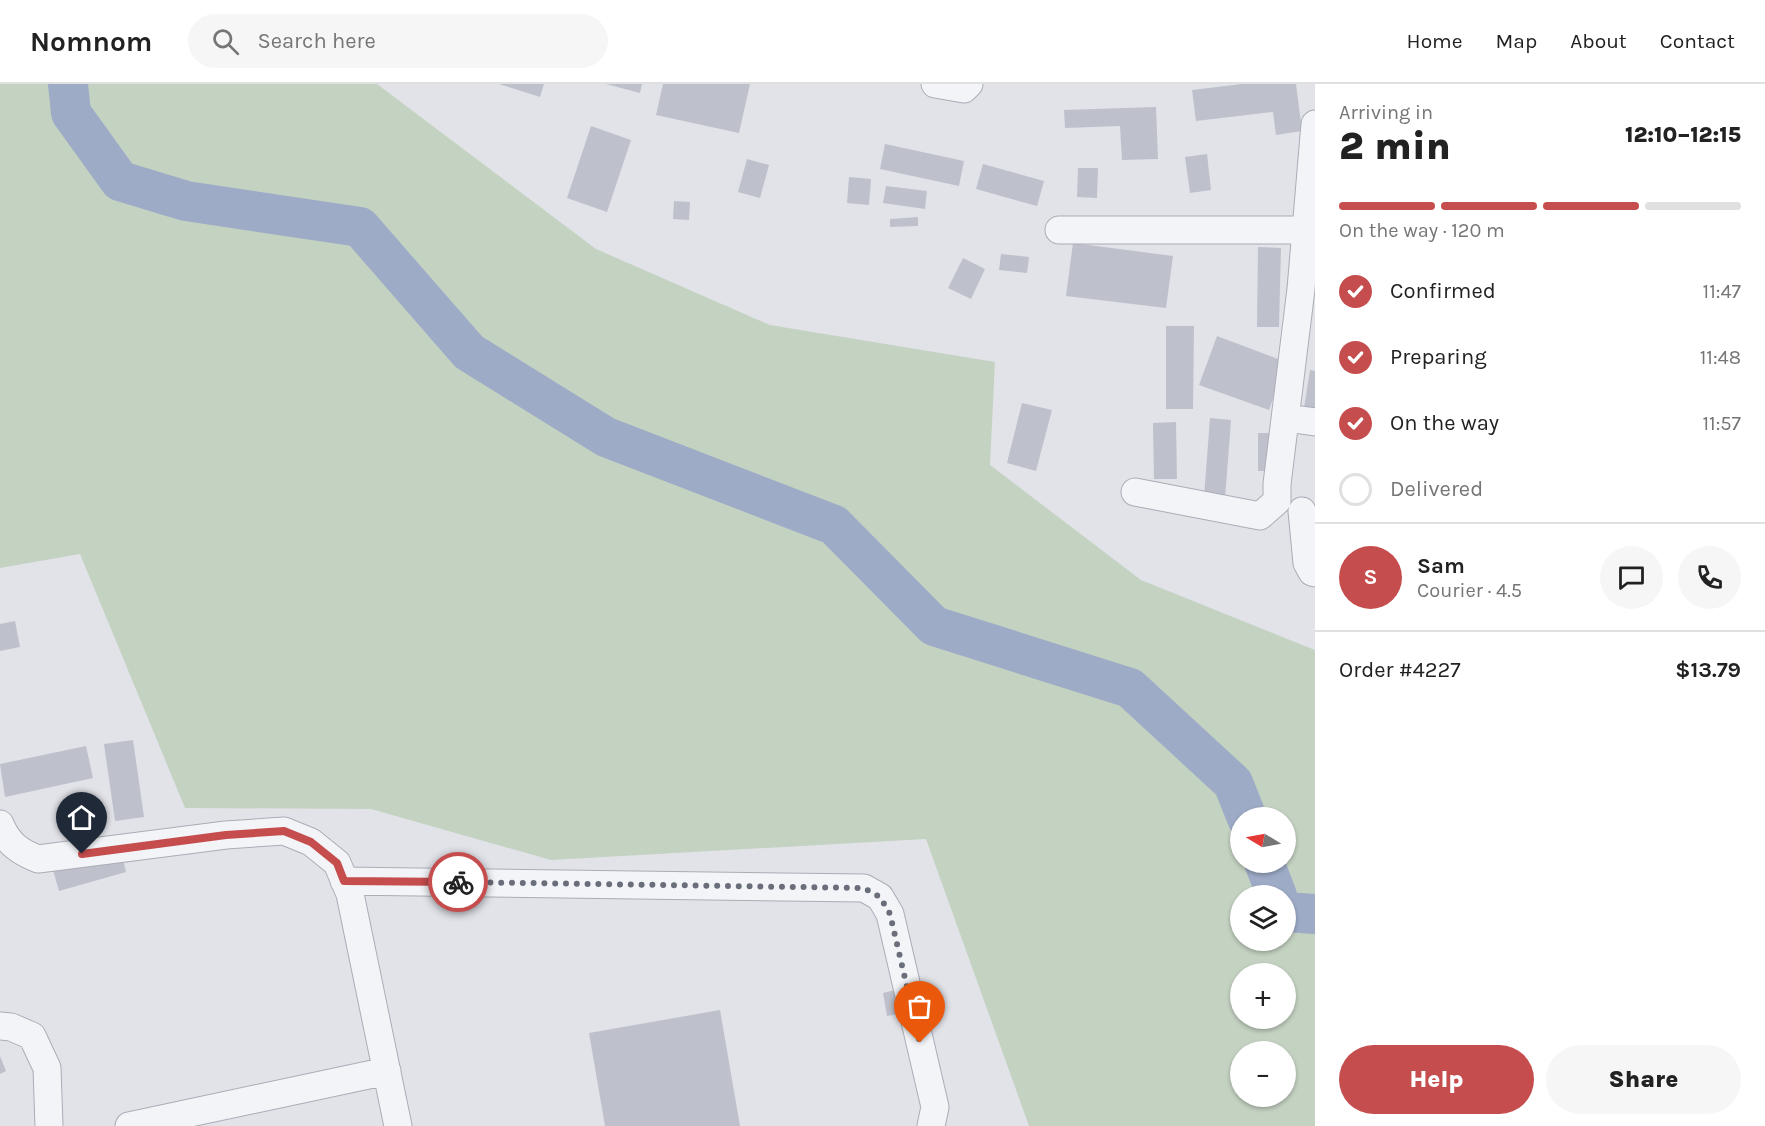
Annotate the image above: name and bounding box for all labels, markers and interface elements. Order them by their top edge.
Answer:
search box [188,14,608,68]
text: Nomnom [30,25,152,58]
icon: search [209,25,242,58]
text: Search here [257,28,376,54]
text: Home [1407,29,1463,53]
text: Map [1496,29,1537,53]
text: About [1570,29,1627,53]
text: Contact [1660,29,1735,53]
text: Arriving in [1339,101,1433,124]
text: 12:10–12:15 [1625,122,1741,148]
text: 2 min [1339,123,1451,169]
text: On the way · 120 m [1339,219,1505,242]
icon: check [1339,275,1372,308]
text: Confirmed [1390,278,1496,304]
text: 11:47 [1703,280,1741,303]
icon: check [1339,341,1372,374]
text: Preparing [1390,344,1487,370]
text: 11:48 [1700,346,1741,369]
icon: check [1339,407,1372,440]
text: On the way [1390,410,1499,436]
text: 11:57 [1702,412,1741,435]
text: Delivered [1390,476,1483,502]
button: chat [1600,546,1663,609]
button: phone [1678,546,1741,609]
text: Sam [1417,553,1465,579]
text: S [1363,564,1378,590]
text: Courier · 4.5 [1417,579,1522,602]
text: Order #4227 [1339,657,1461,683]
text: $13.79 [1675,657,1741,683]
pin [56,792,107,854]
icon: home [65,801,98,834]
north arrow [1230,807,1296,873]
map controls [1230,807,1296,1107]
courier [428,852,488,912]
icon: bike [442,866,475,899]
button: layers [1230,885,1296,951]
button: + [1230,963,1296,1029]
pin [894,981,945,1043]
icon: bag [903,990,936,1023]
button: − [1230,1041,1296,1107]
button: Help [1339,1045,1534,1114]
button: Share [1546,1045,1741,1114]

